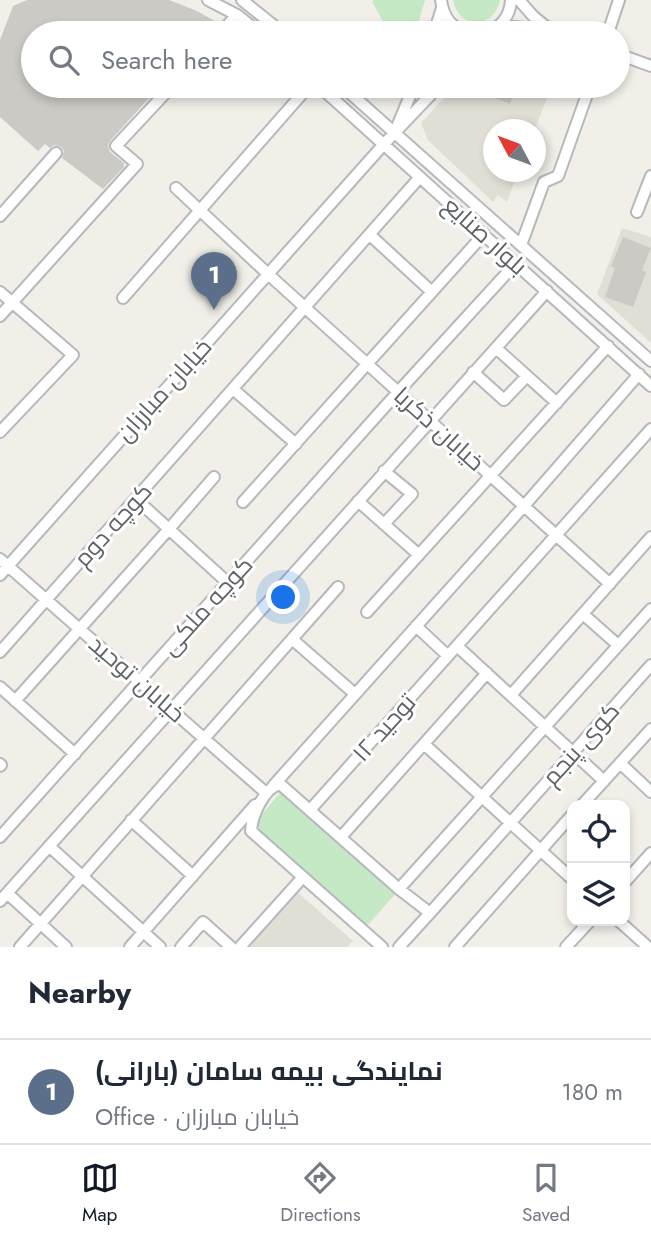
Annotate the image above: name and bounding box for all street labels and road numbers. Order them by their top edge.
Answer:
street label: بلوار صنایع [435,188,535,283]
street label: خیابان مبارزان [108,330,220,449]
street label: خیابان ذکریا [386,378,492,479]
street label: کوچه دوم [65,475,160,575]
street label: کوچه ملکی [152,548,261,663]
street label: خیابان توحید [81,627,193,730]
street label: توحید ۱۲ [344,686,424,769]
street label: کوی پنجم [534,694,628,793]

